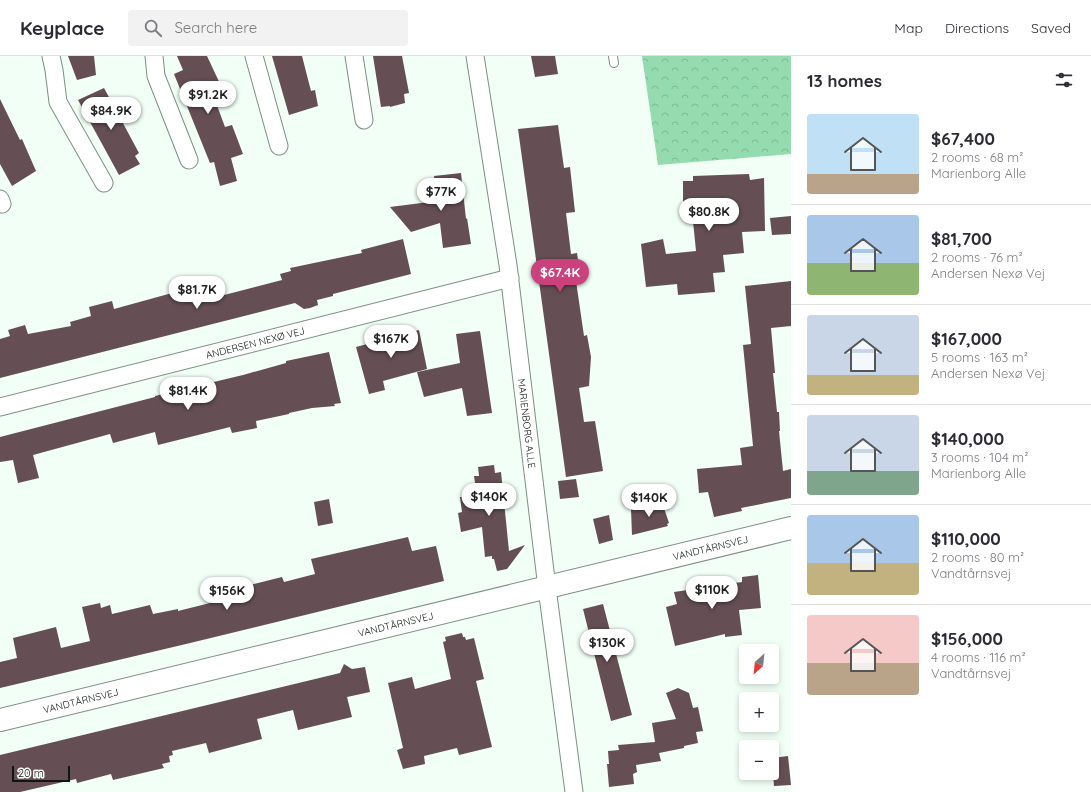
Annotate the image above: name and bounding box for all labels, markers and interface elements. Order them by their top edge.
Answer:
search box [128,10,408,46]
text: Keyplace [20,16,104,40]
icon: search [142,17,164,39]
text: Search here [174,18,257,37]
text: Map [894,19,923,37]
text: Directions [945,19,1009,37]
text: Saved [1031,19,1071,37]
icon: filters [1053,69,1075,91]
text: 13 homes [807,70,882,91]
pin: $91.2K [175,81,241,115]
text: $91.2K [188,86,228,102]
pin: $84.9K [78,97,144,131]
text: $84.9K [90,102,132,118]
text: $67,400 [931,128,995,149]
icon: home [839,130,887,178]
text: 2 rooms · 68 m² [931,149,1023,165]
text: Marienborg Alle [931,165,1026,181]
pin: $77K [417,178,465,212]
text: $77K [426,183,456,199]
pin: $80.8K [676,198,742,232]
text: $80.8K [688,203,730,219]
text: $81,700 [931,228,992,249]
icon: home [839,231,887,279]
text: 2 rooms · 76 m² [931,249,1023,265]
pin: $67.4K [527,259,593,293]
text: $67.4K [540,264,580,280]
text: Andersen Nexø Vej [931,265,1045,281]
pin: $81.7K [164,276,230,310]
text: $81.7K [178,281,216,297]
street label: ANDERSEN NEXØ VEJ [204,324,306,361]
pin: $167K [363,325,419,359]
text: $167,000 [931,328,1002,349]
text: $167K [373,330,409,346]
icon: home [839,331,887,379]
text: 5 rooms · 163 m² [931,349,1028,365]
text: Andersen Nexø Vej [931,365,1045,381]
pin: $81.4K [155,377,221,411]
street label: MARIENBORG ALLE [515,378,539,469]
text: $81.4K [169,382,207,398]
text: $140,000 [931,428,1004,449]
icon: home [839,431,887,479]
text: 3 rooms · 104 m² [931,449,1028,465]
text: Marienborg Alle [931,465,1026,481]
pin: $140K [461,483,517,517]
pin: $140K [621,484,677,518]
text: $140K [471,488,507,504]
text: $140K [631,489,667,505]
text: $110,000 [931,528,1001,549]
icon: home [839,531,887,579]
street label: VANDTÅRNSVEJ [671,532,749,563]
text: 2 rooms · 80 m² [931,549,1024,565]
text: Vandtårnsvej [931,565,1011,581]
pin: $110K [684,576,740,610]
pin: $156K [199,577,255,611]
text: $110K [695,581,729,597]
text: $156K [209,582,245,598]
street label: VANDTÅRNSVEJ [356,609,435,639]
text: $156,000 [931,628,1003,649]
pin: $130K [579,629,635,663]
icon: home [839,631,887,679]
text: $130K [589,634,625,650]
north arrow [739,644,779,684]
map controls [739,644,779,780]
text: 4 rooms · 116 m² [931,649,1026,665]
text: Vandtårnsvej [931,665,1011,681]
street label: VANDTÅRNSVEJ [42,685,120,716]
button: + [739,692,779,732]
button: − [739,740,779,780]
scale bar [12,764,70,783]
text: 20 m [18,766,44,780]

